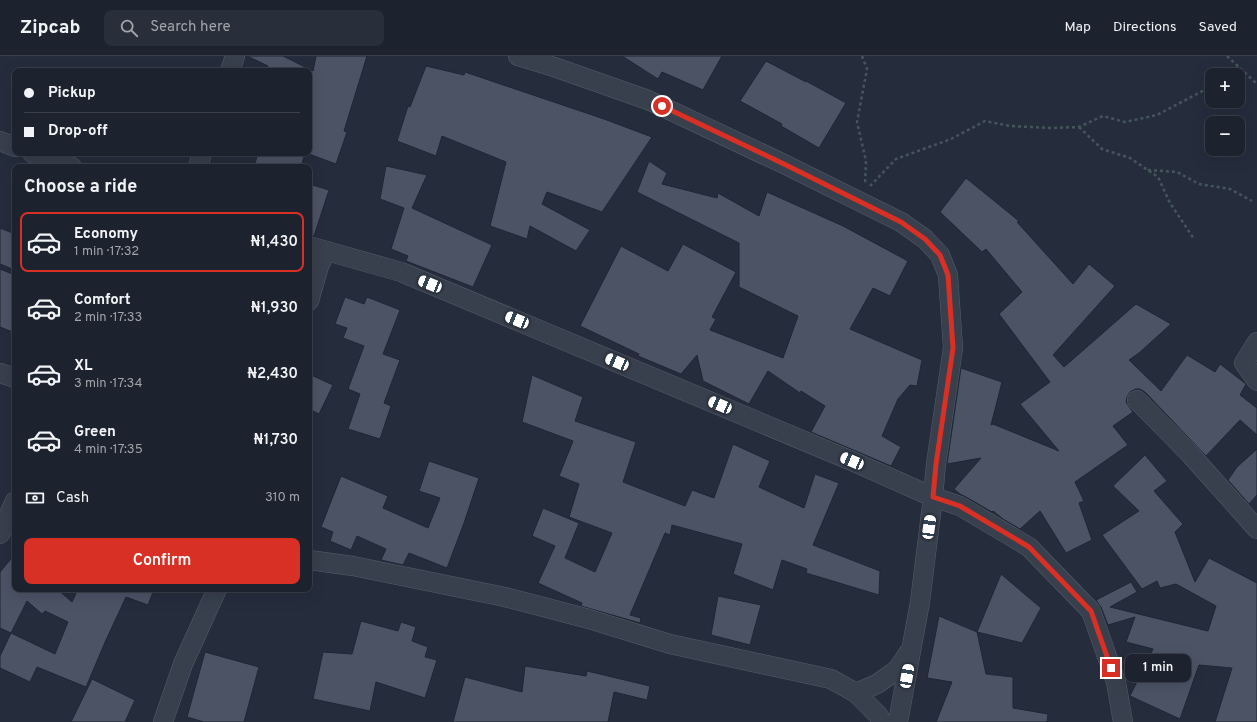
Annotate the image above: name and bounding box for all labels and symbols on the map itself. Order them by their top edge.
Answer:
route start [653,97,671,115]
car [417,274,443,294]
car [504,310,530,330]
car [604,352,630,372]
car [707,395,733,415]
car [839,451,865,471]
car [921,514,937,540]
callout: 1 min [1125,654,1191,682]
route end [1102,659,1120,677]
car [899,663,915,689]

